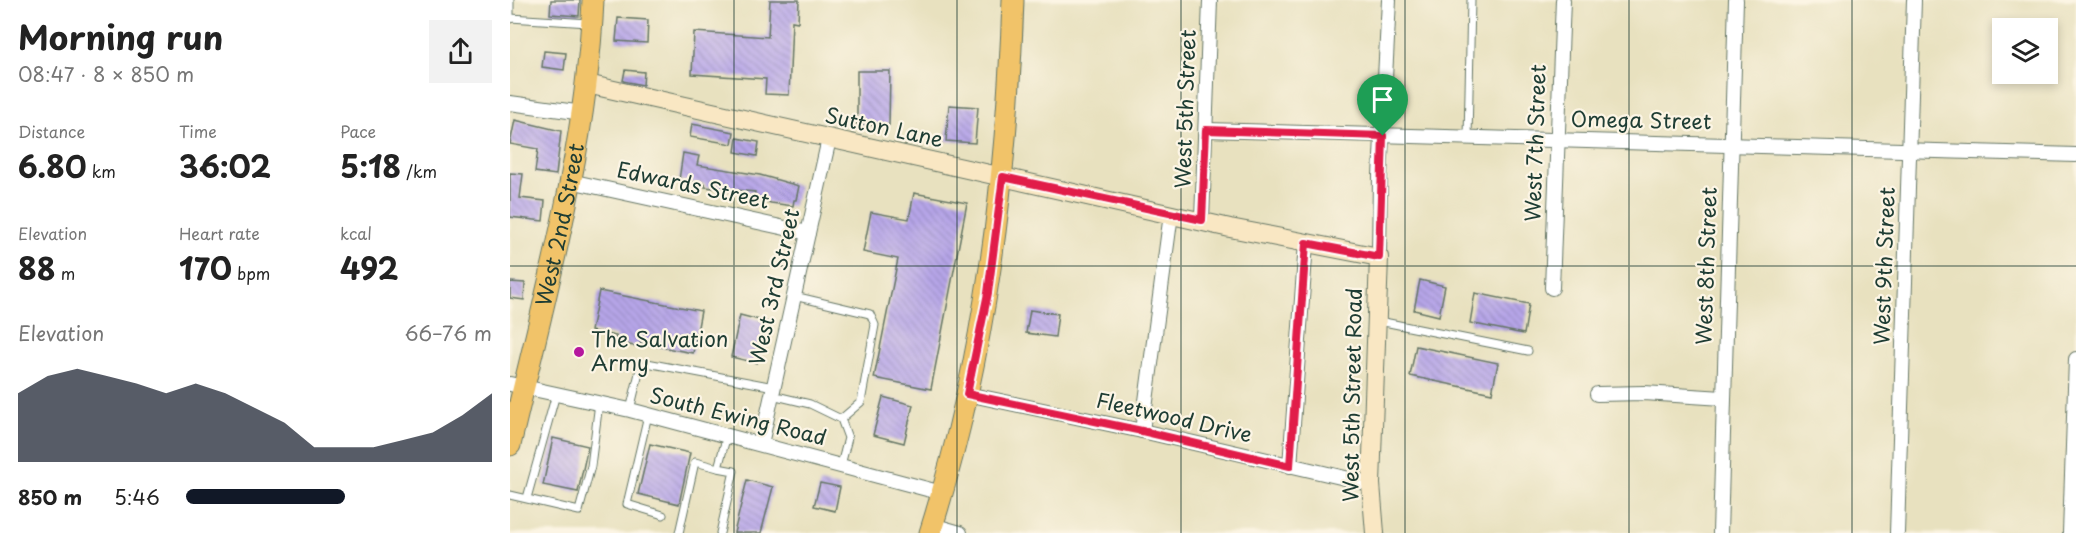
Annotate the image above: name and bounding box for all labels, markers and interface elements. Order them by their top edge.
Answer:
text: Morning run [18,11,223,61]
map controls [1992,18,2058,84]
button: layers [1992,18,2058,84]
button: share [429,20,492,83]
street label: West 5th Street [1165,29,1203,189]
text: 08:47 · 8 × 850 m [18,59,194,89]
street label: West 7th Street [1515,63,1553,222]
pin [1357,74,1408,136]
icon: arrive [1366,83,1399,116]
street label: Sutton Lane [822,98,947,154]
street label: Omega Street [1570,102,1712,136]
text: Distance [18,119,85,143]
text: Time [179,119,217,143]
text: Pace [340,119,376,143]
street label: West 2nd Street [526,141,591,309]
text: 6.80 [18,143,87,188]
text: 36:02 [179,143,271,188]
text: 5:18 [340,143,401,188]
street label: Edwards Street [614,152,773,216]
text: km [87,159,116,183]
text: /km [401,159,437,183]
street label: West 8th Street [1686,186,1724,345]
street label: West 9th Street [1864,186,1902,346]
street label: West 3rd Street [739,205,807,368]
text: Elevation [18,221,87,245]
text: Heart rate [179,221,260,245]
text: kcal [340,221,372,245]
text: 88 [18,245,56,290]
text: 170 [179,245,232,290]
text: 492 [340,245,399,290]
text: m [56,261,75,285]
text: bpm [232,261,270,285]
street label: West 5th Street Road [1333,287,1369,502]
text: Elevation [18,318,104,348]
text: 66–76 m [404,318,492,348]
place label: The Salvation Army [591,322,729,378]
marker: The Salvation Army [572,345,586,359]
street label: South Ewing Road [647,378,830,452]
street label: Fleetwood Drive [1093,383,1256,450]
text: 850 m [18,482,82,512]
text: 5:46 [114,482,160,512]

